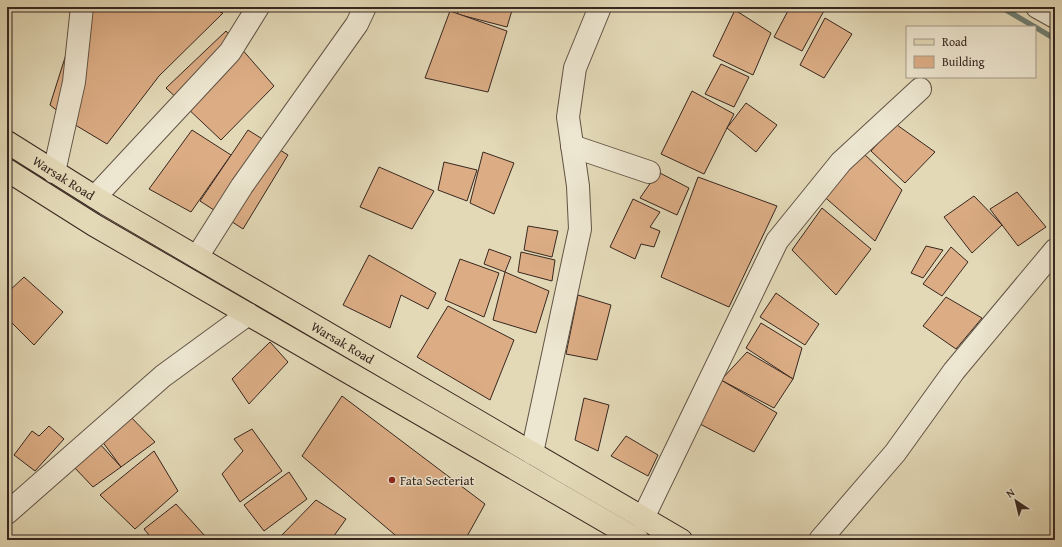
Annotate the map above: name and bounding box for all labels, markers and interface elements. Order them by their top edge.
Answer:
legend [906,26,1036,78]
text: Road [942,33,968,50]
text: Building [942,53,985,70]
street label: Warsak Road [29,151,99,204]
street label: Warsak Road [308,316,378,368]
place label: Fata Secteriat [400,471,475,490]
marker: Fata Secteriat [387,475,397,485]
north arrow [996,481,1036,521]
text: N [1003,484,1018,501]

